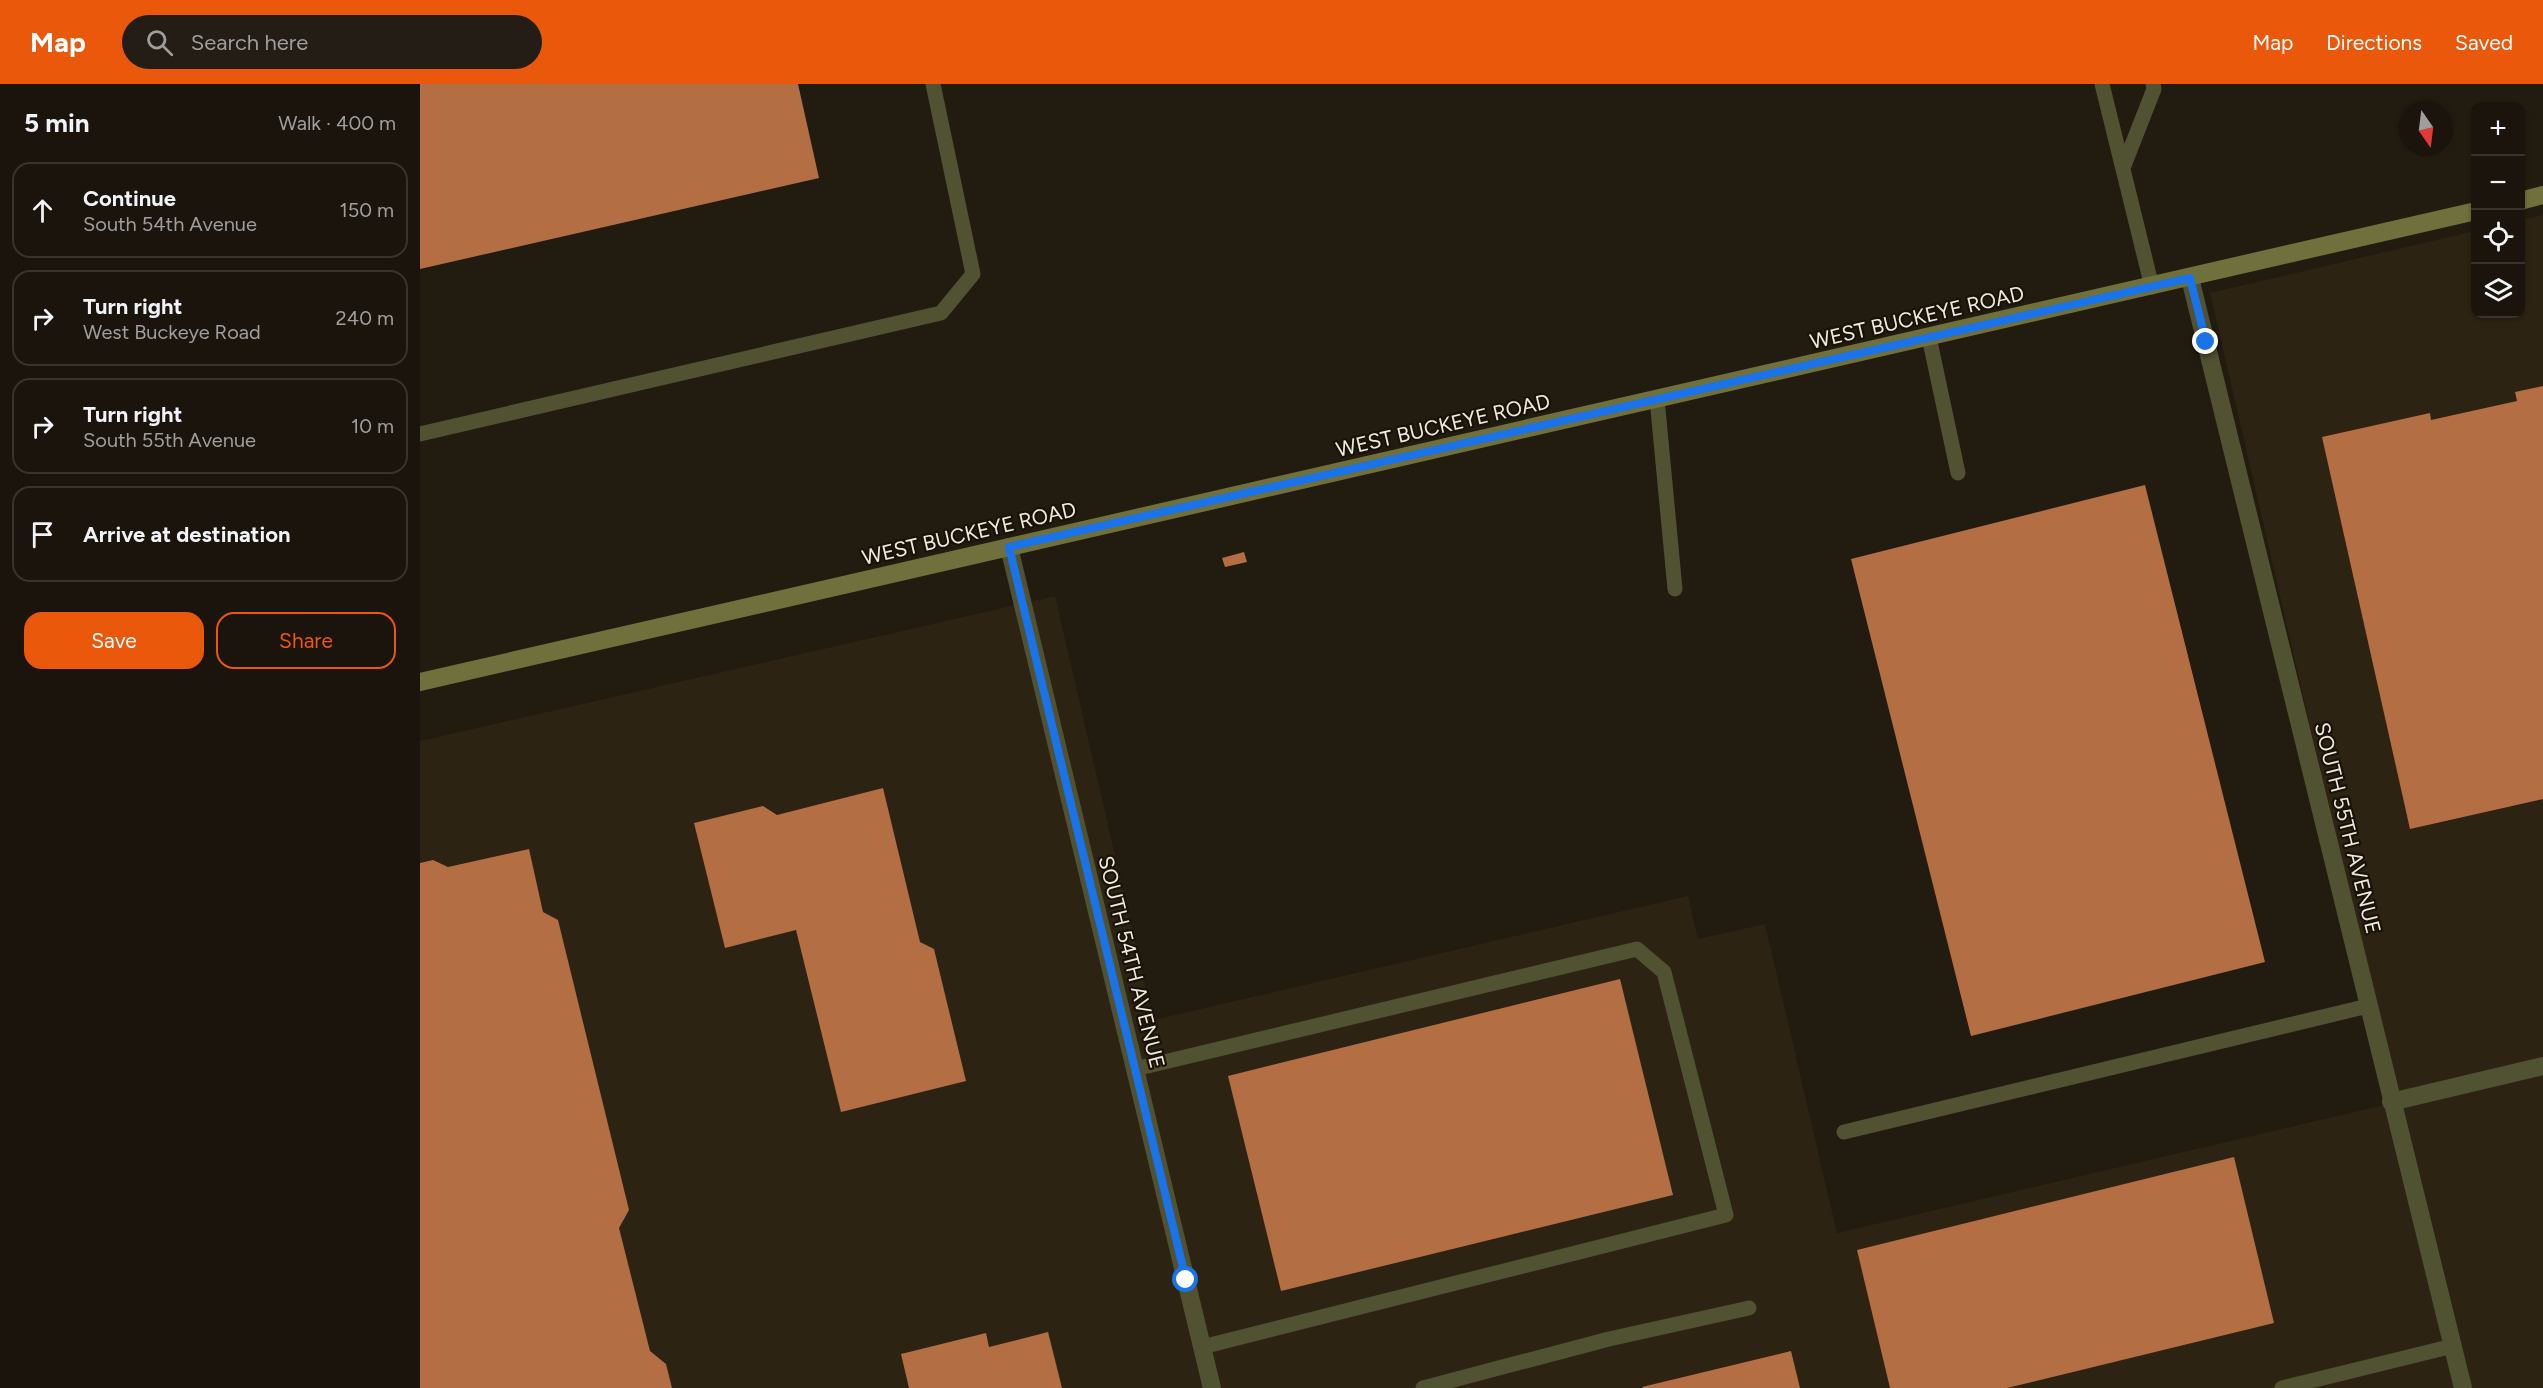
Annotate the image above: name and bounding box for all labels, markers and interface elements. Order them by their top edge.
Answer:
search box [122,15,542,69]
text: Map [30,25,86,59]
icon: search [143,26,176,59]
text: Search here [191,29,308,56]
text: Map [2252,30,2293,55]
text: Directions [2326,30,2422,55]
text: Saved [2455,30,2513,55]
north arrow [2399,102,2453,156]
map controls [2471,102,2525,318]
button: + [2471,102,2525,156]
text: 5 min [24,107,90,139]
text: Walk · 400 m [278,111,396,135]
button: − [2471,156,2525,210]
text: Continue [83,185,176,212]
icon: ahead [26,194,59,227]
text: 150 m [339,198,394,222]
button: locate [2471,210,2525,264]
text: South 54th Avenue [83,212,257,236]
button: layers [2471,264,2525,318]
street label: WEST BUCKEYE ROAD [1808,280,2026,354]
text: Turn right [83,293,182,320]
icon: right [26,302,59,335]
text: 240 m [336,306,394,330]
text: West Buckeye Road [83,320,261,344]
route end [2192,328,2218,354]
street label: WEST BUCKEYE ROAD [1334,388,1552,462]
text: Turn right [83,401,182,428]
icon: right [26,410,59,443]
text: 10 m [351,414,394,438]
text: South 55th Avenue [83,428,256,452]
street label: WEST BUCKEYE ROAD [860,496,1078,570]
icon: arrive [26,518,59,551]
text: Arrive at destination [83,521,291,548]
button: Save [24,612,204,669]
button: Share [216,612,396,669]
street label: SOUTH 55TH AVENUE [2310,720,2386,936]
street label: SOUTH 54TH AVENUE [1094,853,1170,1071]
route start [1172,1266,1198,1292]

